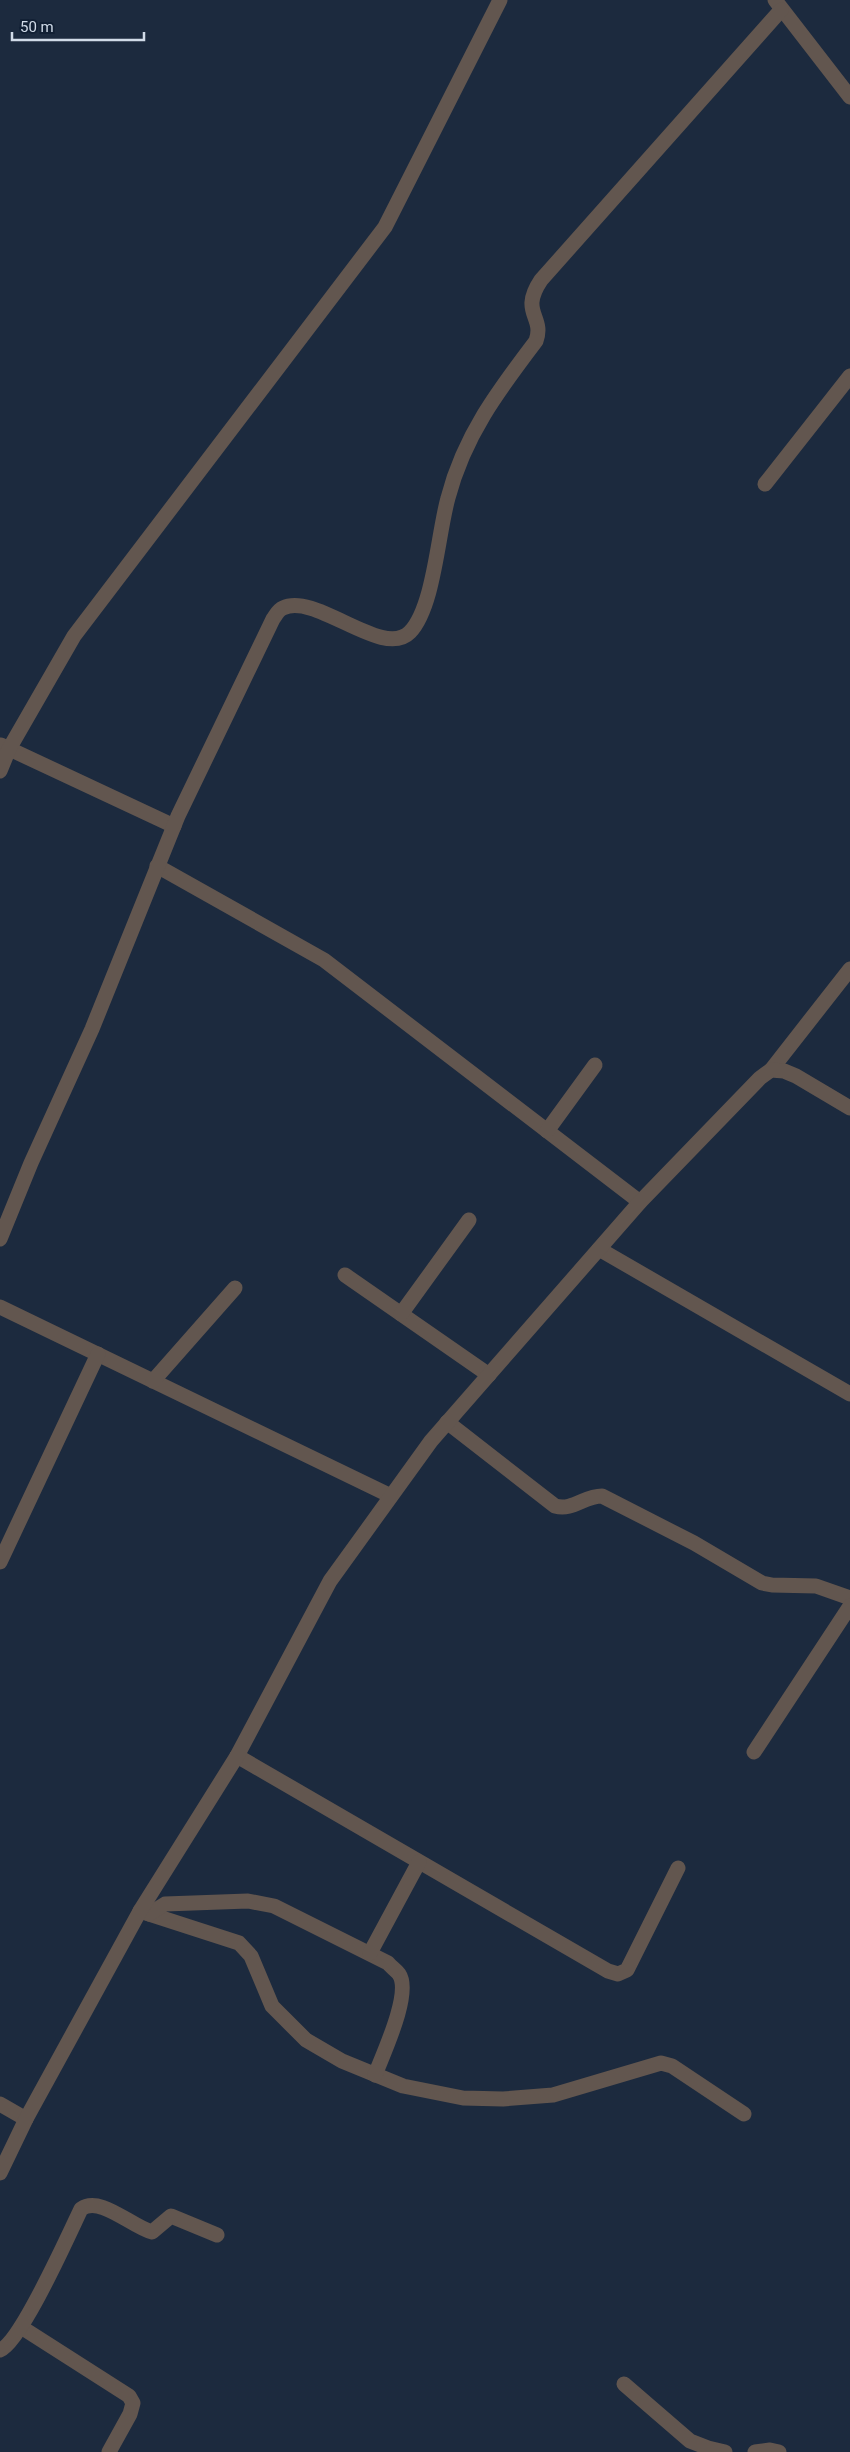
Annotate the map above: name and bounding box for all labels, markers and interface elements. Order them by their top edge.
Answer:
scale bar [12,10,145,42]
text: 50 m [20,18,54,36]

